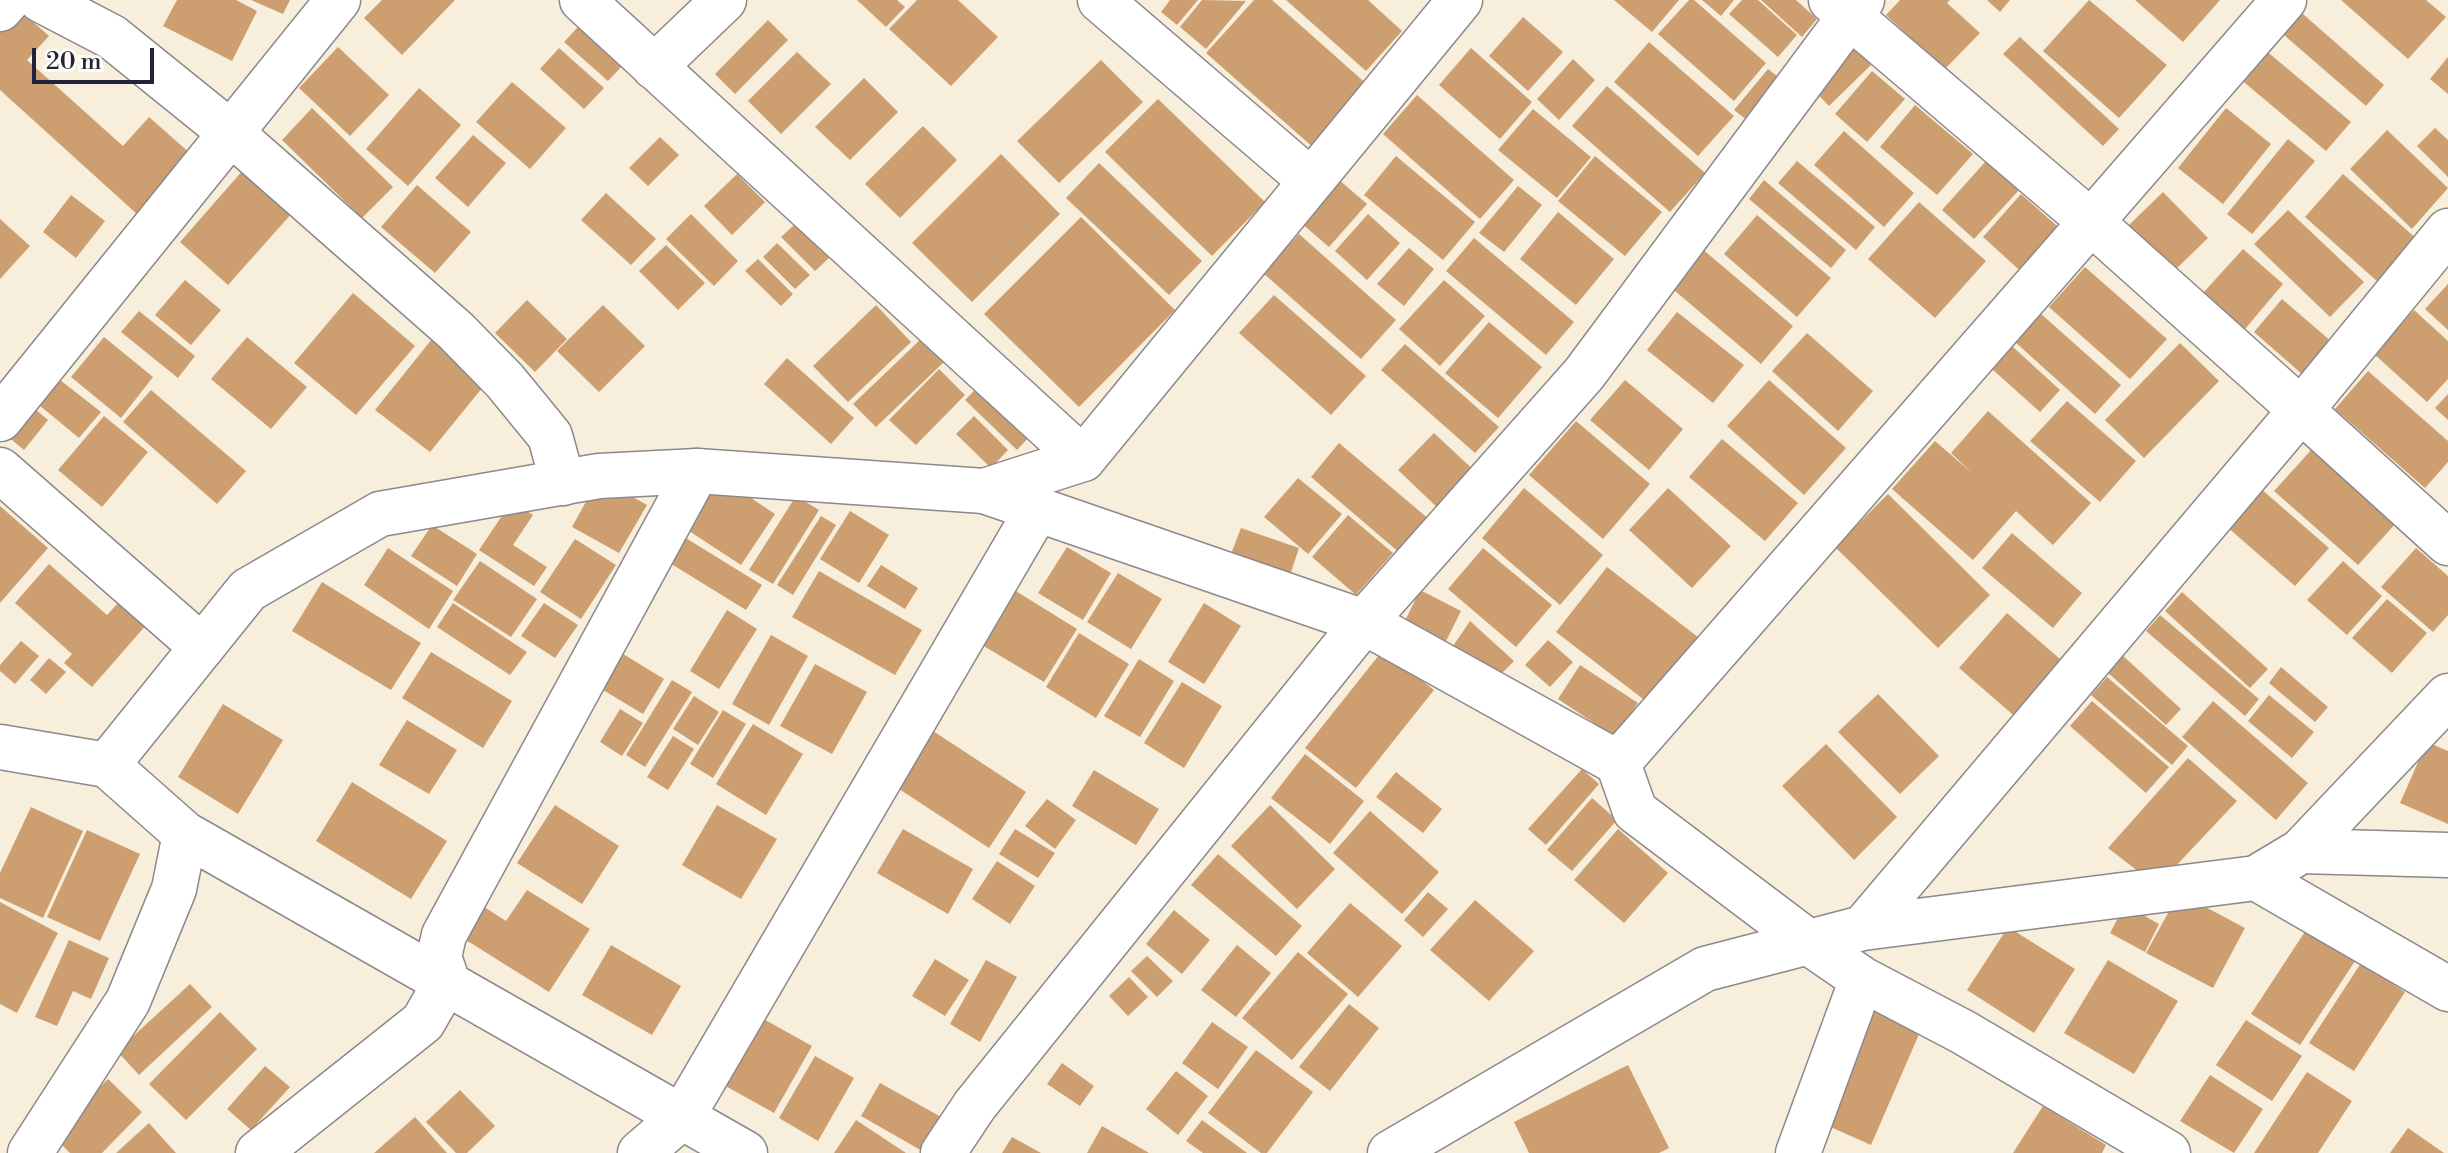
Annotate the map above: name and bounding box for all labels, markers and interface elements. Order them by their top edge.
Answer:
scale bar [36,32,158,82]
text: 20 m [46,47,102,77]

